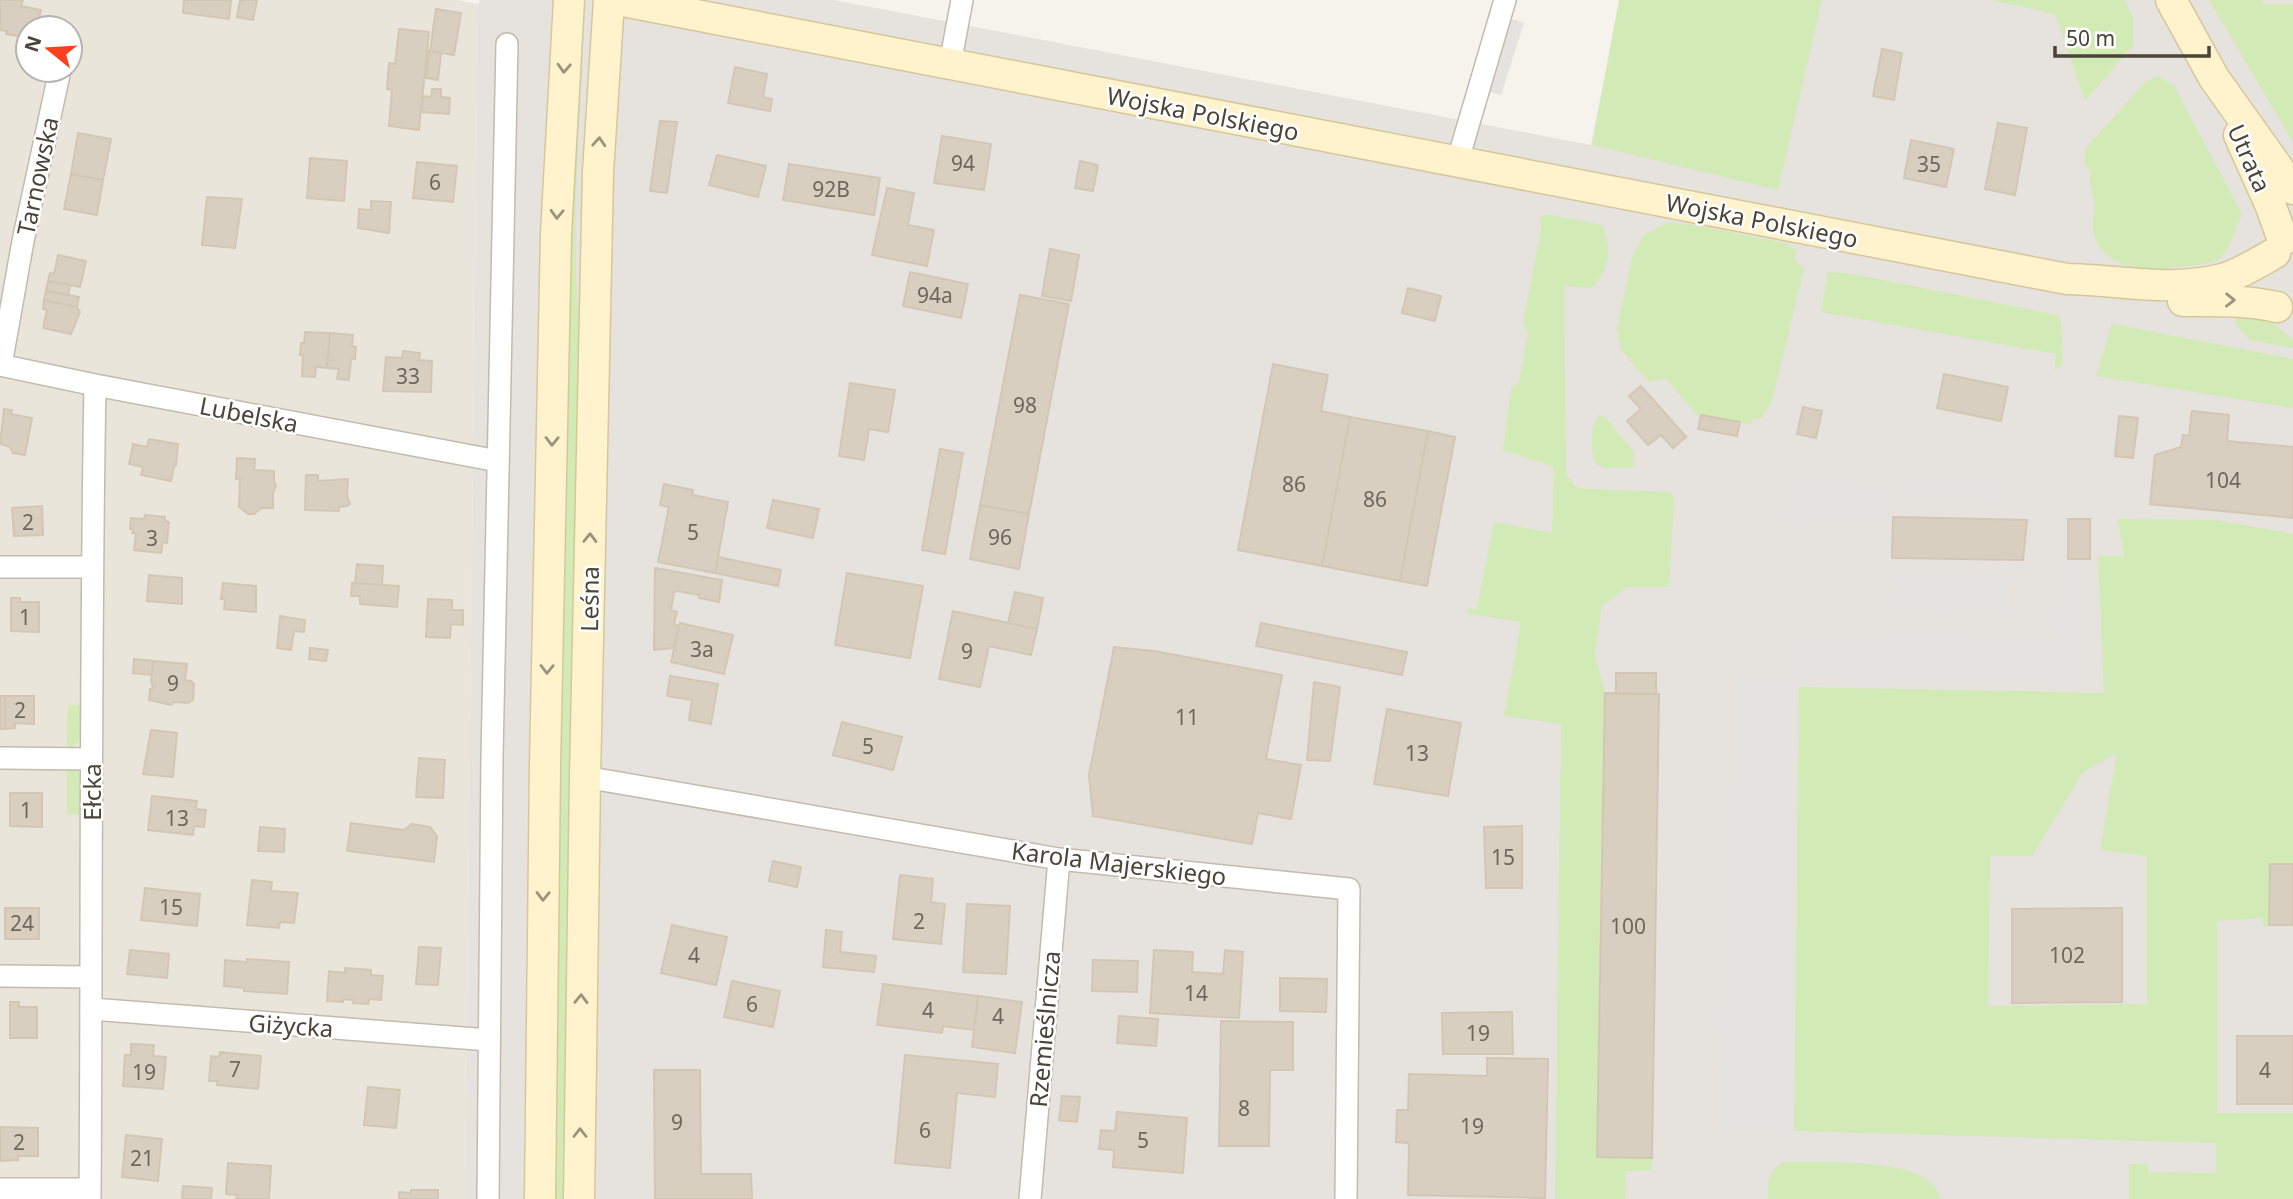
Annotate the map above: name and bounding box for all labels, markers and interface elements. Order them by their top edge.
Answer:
north arrow [14,14,84,84]
scale bar [2055,14,2209,58]
text: 50 m [2066,24,2115,52]
text: N [18,32,48,55]
one-way arrow [557,63,572,74]
street label: Wojska Polskiego [1104,78,1302,148]
street label: Tarnowska [8,114,66,238]
street label: Utrata [2220,119,2280,197]
one-way arrow [592,136,607,147]
house number: 94 [951,149,975,177]
house number: 35 [1917,150,1941,178]
house number: 6 [429,168,441,196]
house number: 92B [812,175,850,203]
street label: Wojska Polskiego [1663,185,1861,255]
one-way arrow [549,209,564,220]
house number: 94a [917,281,953,309]
one-way arrow [2225,292,2235,308]
house number: 33 [396,362,420,390]
street label: Lubelska [197,388,301,440]
house number: 98 [1013,391,1037,419]
one-way arrow [544,436,559,447]
house number: 104 [2205,466,2241,494]
house number: 86 [1282,470,1306,498]
house number: 86 [1363,485,1387,513]
house number: 2 [22,508,34,536]
house number: 5 [687,518,699,546]
house number: 96 [988,523,1012,551]
house number: 3 [146,524,158,552]
one-way arrow [582,532,598,542]
street label: Leśna [572,566,606,632]
house number: 1 [19,603,31,631]
house number: 3a [690,635,714,663]
house number: 9 [961,637,973,665]
one-way arrow [539,663,554,674]
house number: 9 [167,669,179,697]
house number: 2 [14,696,26,724]
house number: 11 [1175,703,1199,731]
house number: 5 [862,732,874,760]
house number: 13 [1405,739,1429,767]
street label: Ełcka [75,763,108,821]
house number: 1 [20,796,32,824]
house number: 13 [165,804,189,832]
street label: Karola Majerskiego [1010,833,1228,893]
house number: 15 [1491,843,1515,871]
one-way arrow [535,891,551,902]
house number: 15 [159,893,183,921]
house number: 2 [913,907,925,935]
house number: 24 [10,909,34,937]
house number: 100 [1610,912,1646,940]
house number: 4 [688,941,700,969]
house number: 102 [2049,941,2085,969]
street label: Rzemieślnicza [1021,949,1067,1109]
house number: 14 [1184,979,1208,1007]
house number: 6 [746,990,758,1018]
one-way arrow [574,994,589,1005]
house number: 4 [922,996,934,1024]
house number: 4 [992,1002,1004,1030]
street label: Giżycka [247,1006,335,1044]
house number: 19 [1466,1019,1490,1047]
house number: 7 [229,1055,241,1083]
house number: 4 [2259,1056,2271,1084]
house number: 19 [132,1058,156,1086]
house number: 8 [1238,1094,1250,1122]
house number: 9 [671,1108,683,1136]
house number: 19 [1460,1112,1484,1140]
house number: 6 [919,1116,931,1144]
house number: 5 [1137,1126,1149,1154]
house number: 2 [13,1128,25,1156]
one-way arrow [572,1128,588,1138]
house number: 21 [130,1144,154,1172]

